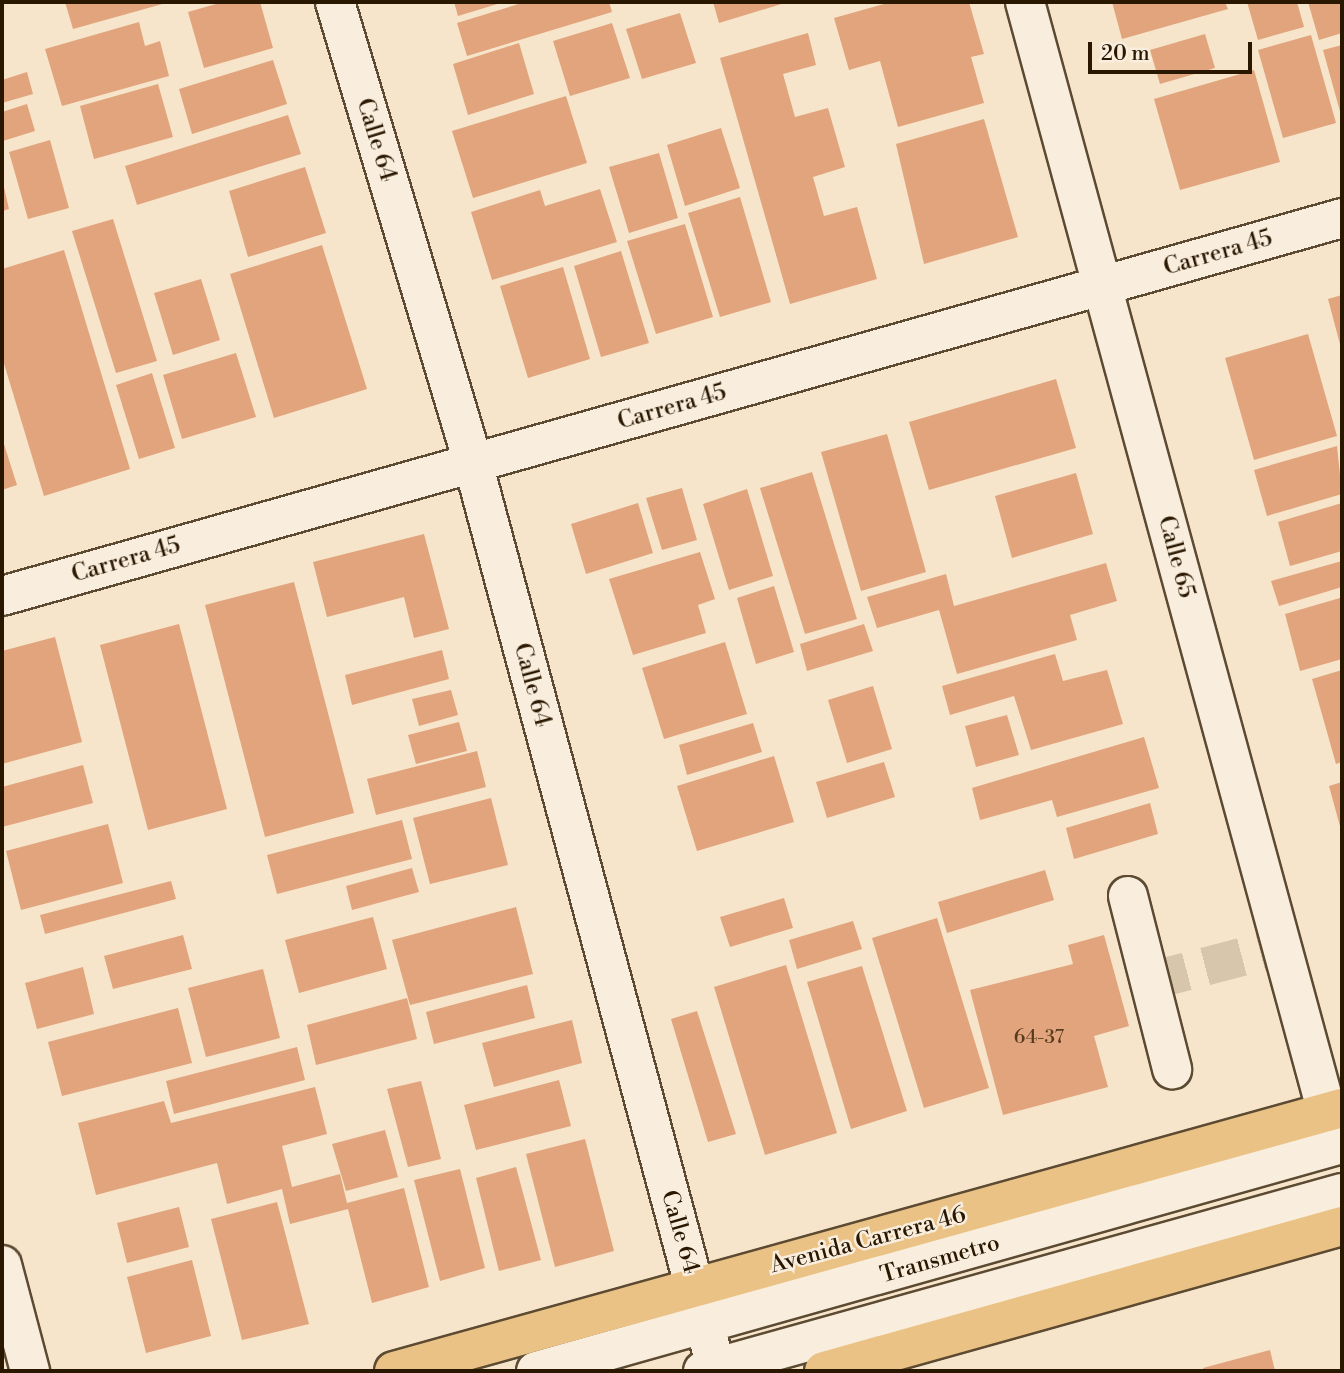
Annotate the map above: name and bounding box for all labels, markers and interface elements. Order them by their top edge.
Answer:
scale bar [1092,28,1256,72]
text: 20 m [1101,41,1150,67]
street label: Calle 64 [350,95,402,185]
street label: Carrera 45 [1160,224,1276,282]
street label: Carrera 45 [614,378,730,436]
street label: Calle 65 [1152,513,1200,601]
street label: Carrera 45 [68,531,184,589]
street label: Calle 64 [508,640,556,730]
house number: 64-37 [1014,1027,1064,1049]
street label: Calle 64 [655,1187,705,1277]
street label: Avenida Carrera 46 [767,1201,969,1279]
street label: Transmetro [877,1229,1003,1289]

